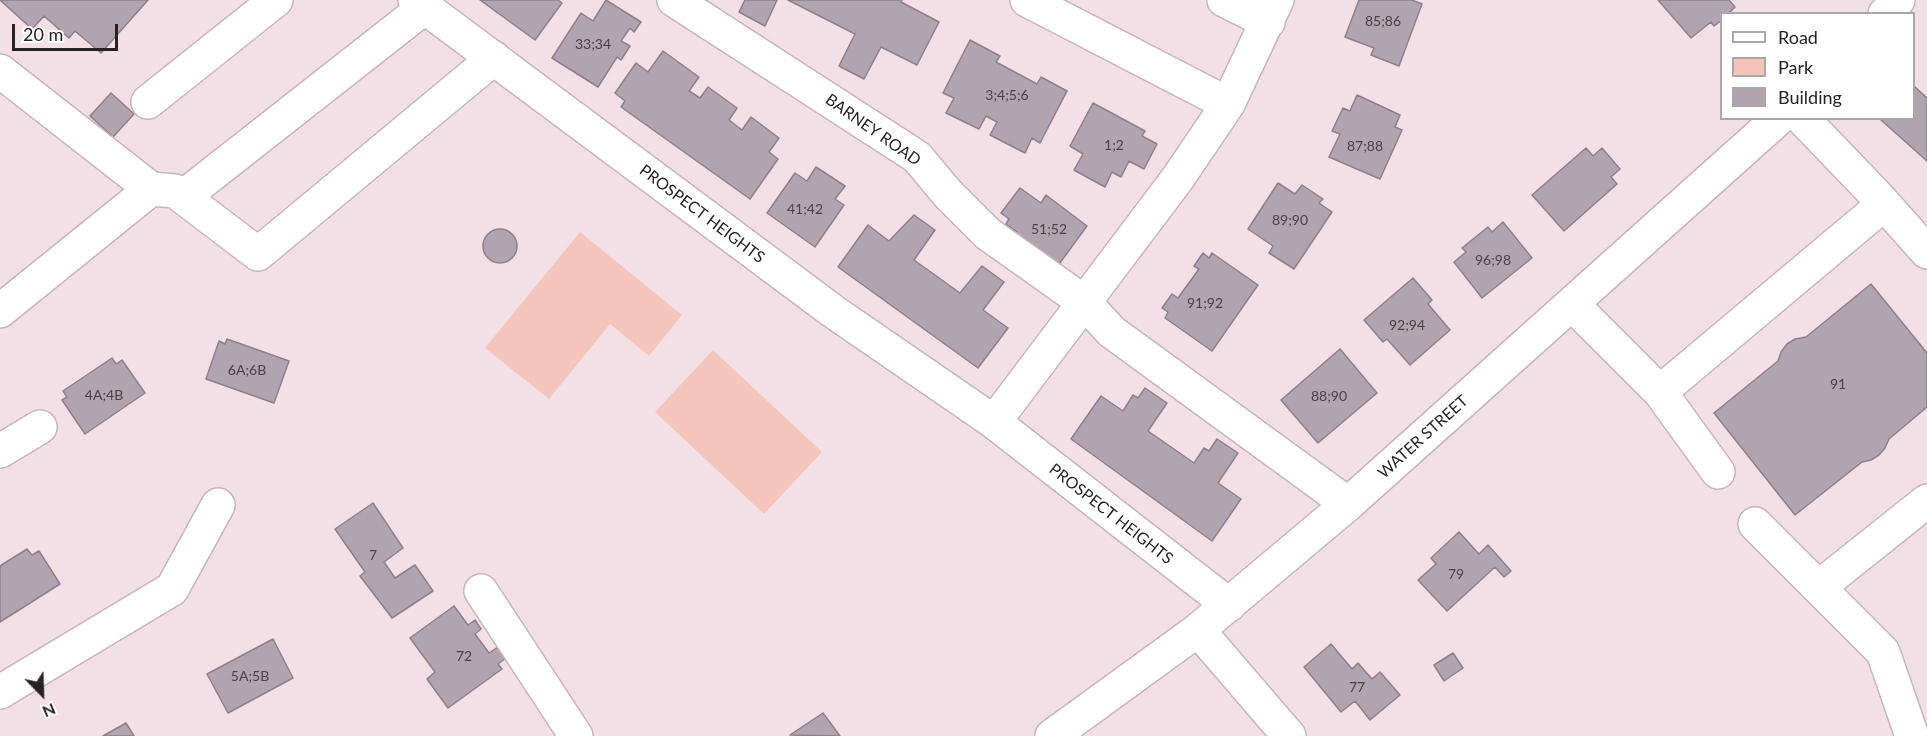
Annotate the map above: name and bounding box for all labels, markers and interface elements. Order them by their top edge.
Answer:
scale bar [15,12,122,50]
legend [1720,12,1915,120]
house number: 85;86 [1365,13,1401,29]
text: 20 m [23,23,63,45]
text: Road [1778,26,1818,48]
house number: 33;34 [575,36,611,52]
text: Park [1778,56,1813,78]
text: Building [1778,86,1842,108]
house number: 3;4;5;6 [985,87,1029,103]
street label: BARNEY ROAD [822,90,924,170]
house number: 1;2 [1104,137,1124,153]
house number: 87;88 [1347,138,1383,154]
street label: PROSPECT HEIGHTS [636,161,768,267]
house number: 41;42 [787,201,823,217]
house number: 89;90 [1272,212,1308,228]
house number: 51;52 [1031,221,1067,237]
house number: 96;98 [1475,252,1511,268]
house number: 91;92 [1187,295,1223,311]
house number: 92;94 [1389,317,1425,333]
house number: 6A;6B [228,362,266,378]
house number: 91 [1830,376,1846,392]
house number: 4A;4B [85,387,123,403]
house number: 88;90 [1311,388,1347,404]
street label: WATER STREET [1374,392,1472,482]
street label: PROSPECT HEIGHTS [1045,460,1177,568]
house number: 7 [369,547,377,563]
house number: 79 [1448,566,1464,582]
house number: 72 [456,648,472,664]
north arrow [12,664,72,724]
house number: 5A;5B [231,668,269,684]
house number: 77 [1349,679,1365,695]
text: N [40,700,59,722]

